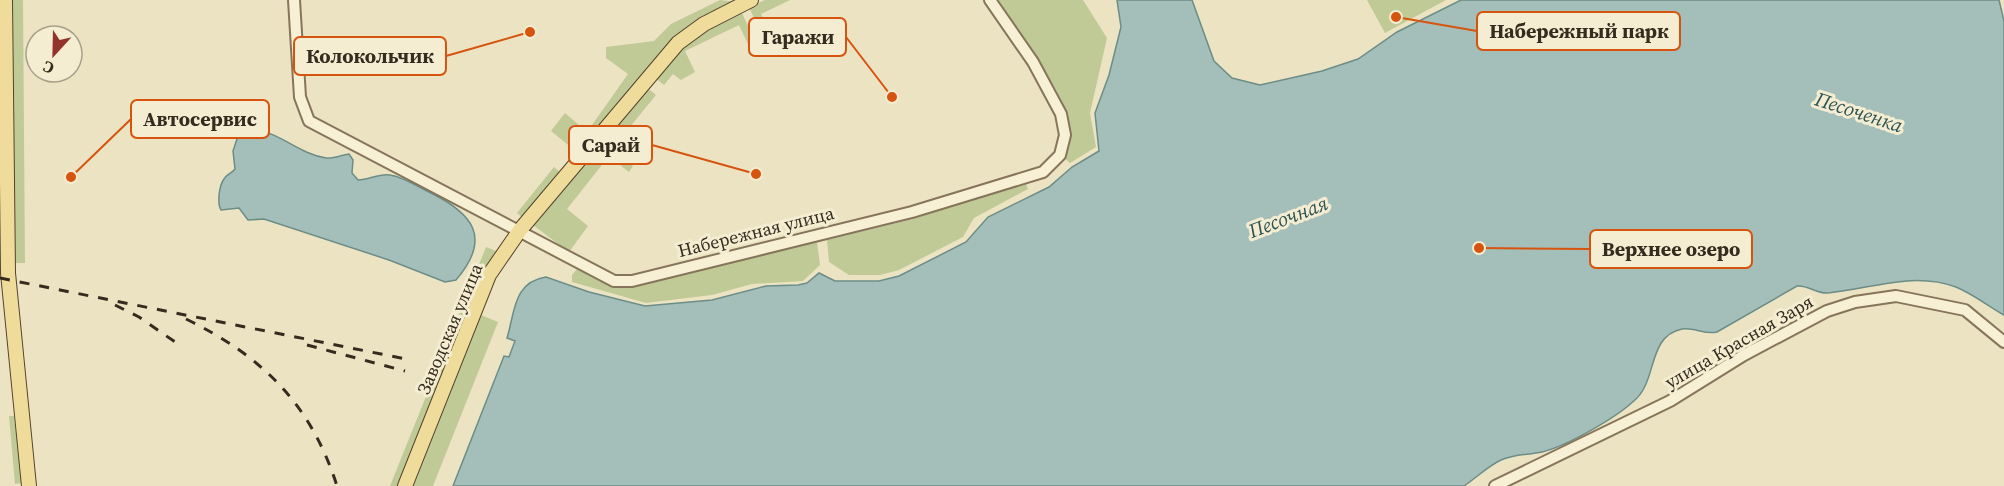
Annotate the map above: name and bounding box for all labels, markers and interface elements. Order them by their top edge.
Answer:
callout: Набережный парк [1477,12,1680,50]
text: Набережный парк [1489,17,1669,45]
callout: Гаражи [749,18,846,56]
text: Гаражи [762,23,834,51]
north arrow [24,24,84,84]
callout: Колокольчик [294,37,446,75]
text: Колокольчик [306,42,434,70]
text: С [40,56,57,80]
water label: Песоченка [1811,84,1907,139]
callout: Автосервис [131,100,269,138]
text: Автосервис [143,105,257,133]
callout: Сарай [569,126,652,164]
text: Сарай [582,131,640,159]
water label: Песочная [1243,189,1332,245]
street label: Набережная улица [675,200,837,263]
callout: Верхнее озеро [1590,230,1752,268]
text: Верхнее озеро [1602,235,1740,263]
street label: Заводская улица [411,259,489,398]
street label: улица Красная Заря [1660,289,1818,394]

